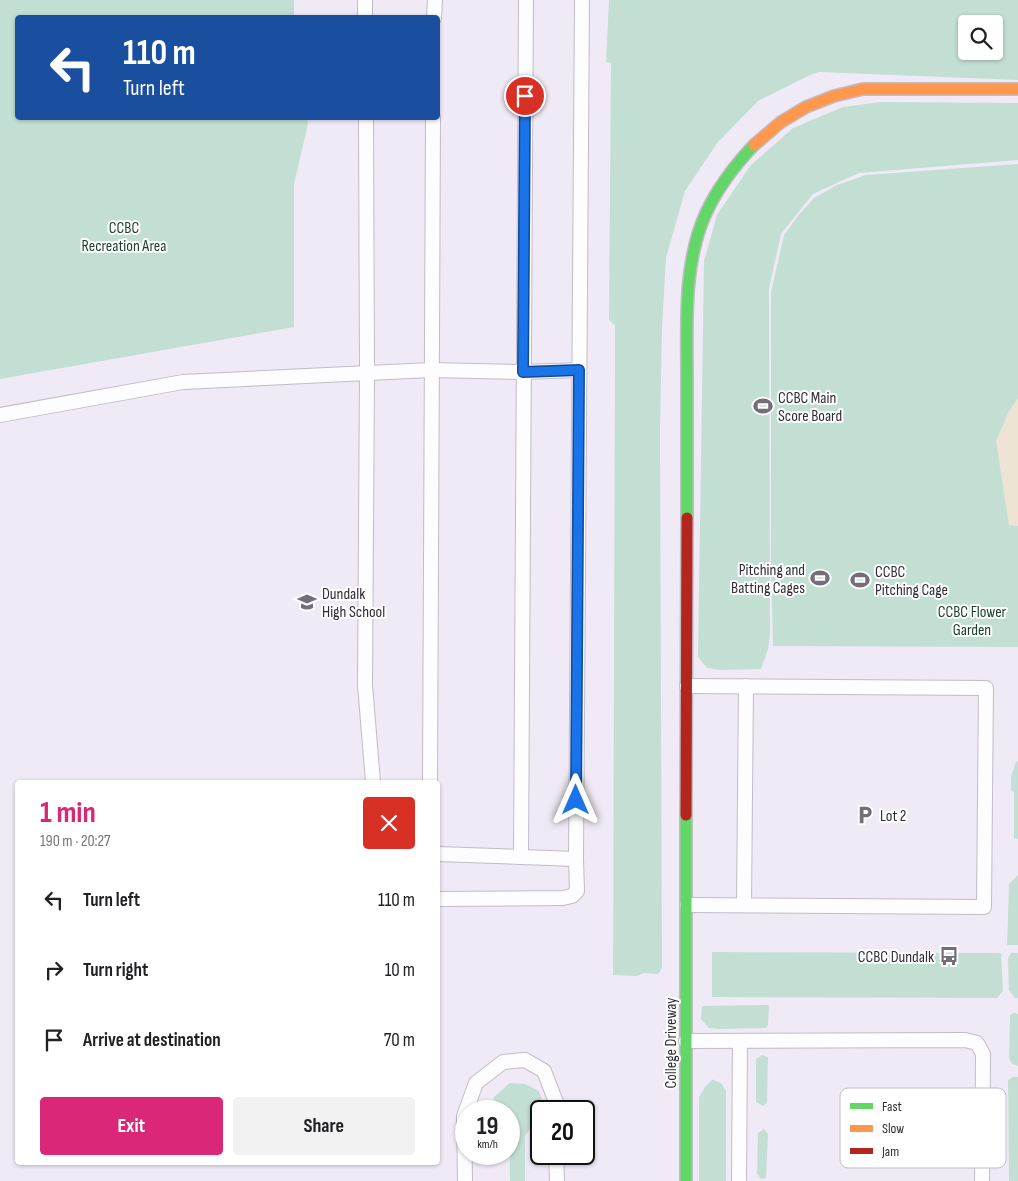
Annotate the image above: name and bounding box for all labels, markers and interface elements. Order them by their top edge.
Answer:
map controls [958,15,1003,60]
button: search [958,15,1003,60]
text: 110 m [123,32,196,75]
icon: left [40,35,105,100]
text: Turn left [123,75,185,102]
pin [504,75,546,117]
icon: arrive [511,82,539,110]
park label: CCBC Recreation Area [82,219,166,256]
place label: CCBC Main Score Board [778,389,842,426]
sports icon: CCBC Main Score Board [752,395,774,417]
place label: Pitching and Batting Cages [731,561,805,598]
place label: CCBC Pitching Cage [875,563,948,600]
sports icon: Pitching and Batting Cages [809,567,831,589]
sports icon: CCBC Pitching Cage [849,569,871,591]
place label: Dundalk High School [322,585,385,622]
school or university icon: Dundalk High School [296,591,318,613]
park label: CCBC Flower Garden [938,603,1007,640]
position arrow [549,773,601,825]
text: 1 min [40,795,96,831]
button: close [363,797,415,849]
parking icon: Lot 2 [854,804,876,826]
place label: Lot 2 [880,807,906,826]
text: 190 m · 20:27 [40,832,110,851]
icon: left [40,886,68,914]
text: Turn left [83,889,140,912]
text: 110 m [378,889,415,912]
bus stop icon: CCBC Dundalk [938,945,960,967]
place label: CCBC Dundalk [858,948,934,967]
icon: right [40,956,68,984]
text: Turn right [83,959,148,982]
text: 10 m [385,959,415,982]
street label: College Driveway [662,998,681,1088]
icon: arrive [40,1026,68,1054]
text: Arrive at destination [83,1029,221,1052]
text: 70 m [384,1029,415,1052]
legend [840,1088,1006,1168]
button: Exit [40,1097,223,1155]
button: Share [233,1097,415,1155]
text: Fast [882,1098,902,1115]
speed limit sign: 20 [530,1100,595,1165]
text: 19 [477,1111,498,1142]
text: Slow [882,1120,904,1137]
text: km/h [477,1137,498,1152]
text: Jam [881,1143,899,1160]

